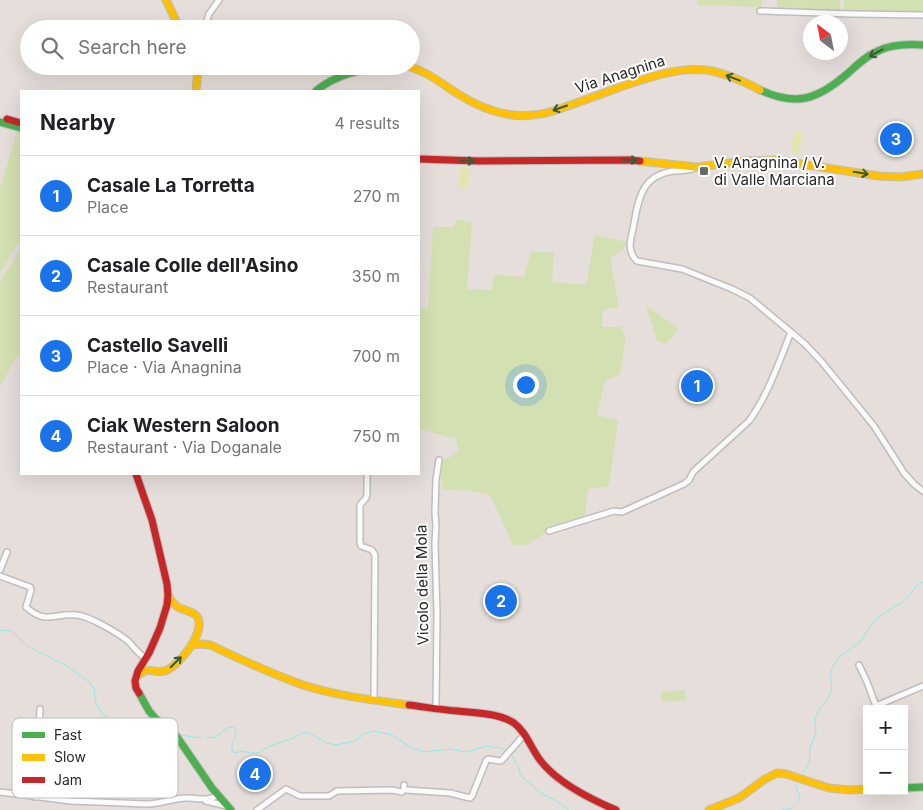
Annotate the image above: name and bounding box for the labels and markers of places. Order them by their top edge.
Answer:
pin: 3 [880,120,912,158]
place label: V. Anagnina / V. di Valle Marciana [714,153,835,189]
marker: V. Anagnina / V. di Valle Marciana [698,165,710,177]
pin: 1 [681,367,713,405]
pin: 2 [485,582,517,620]
pin: 4 [239,755,271,793]

